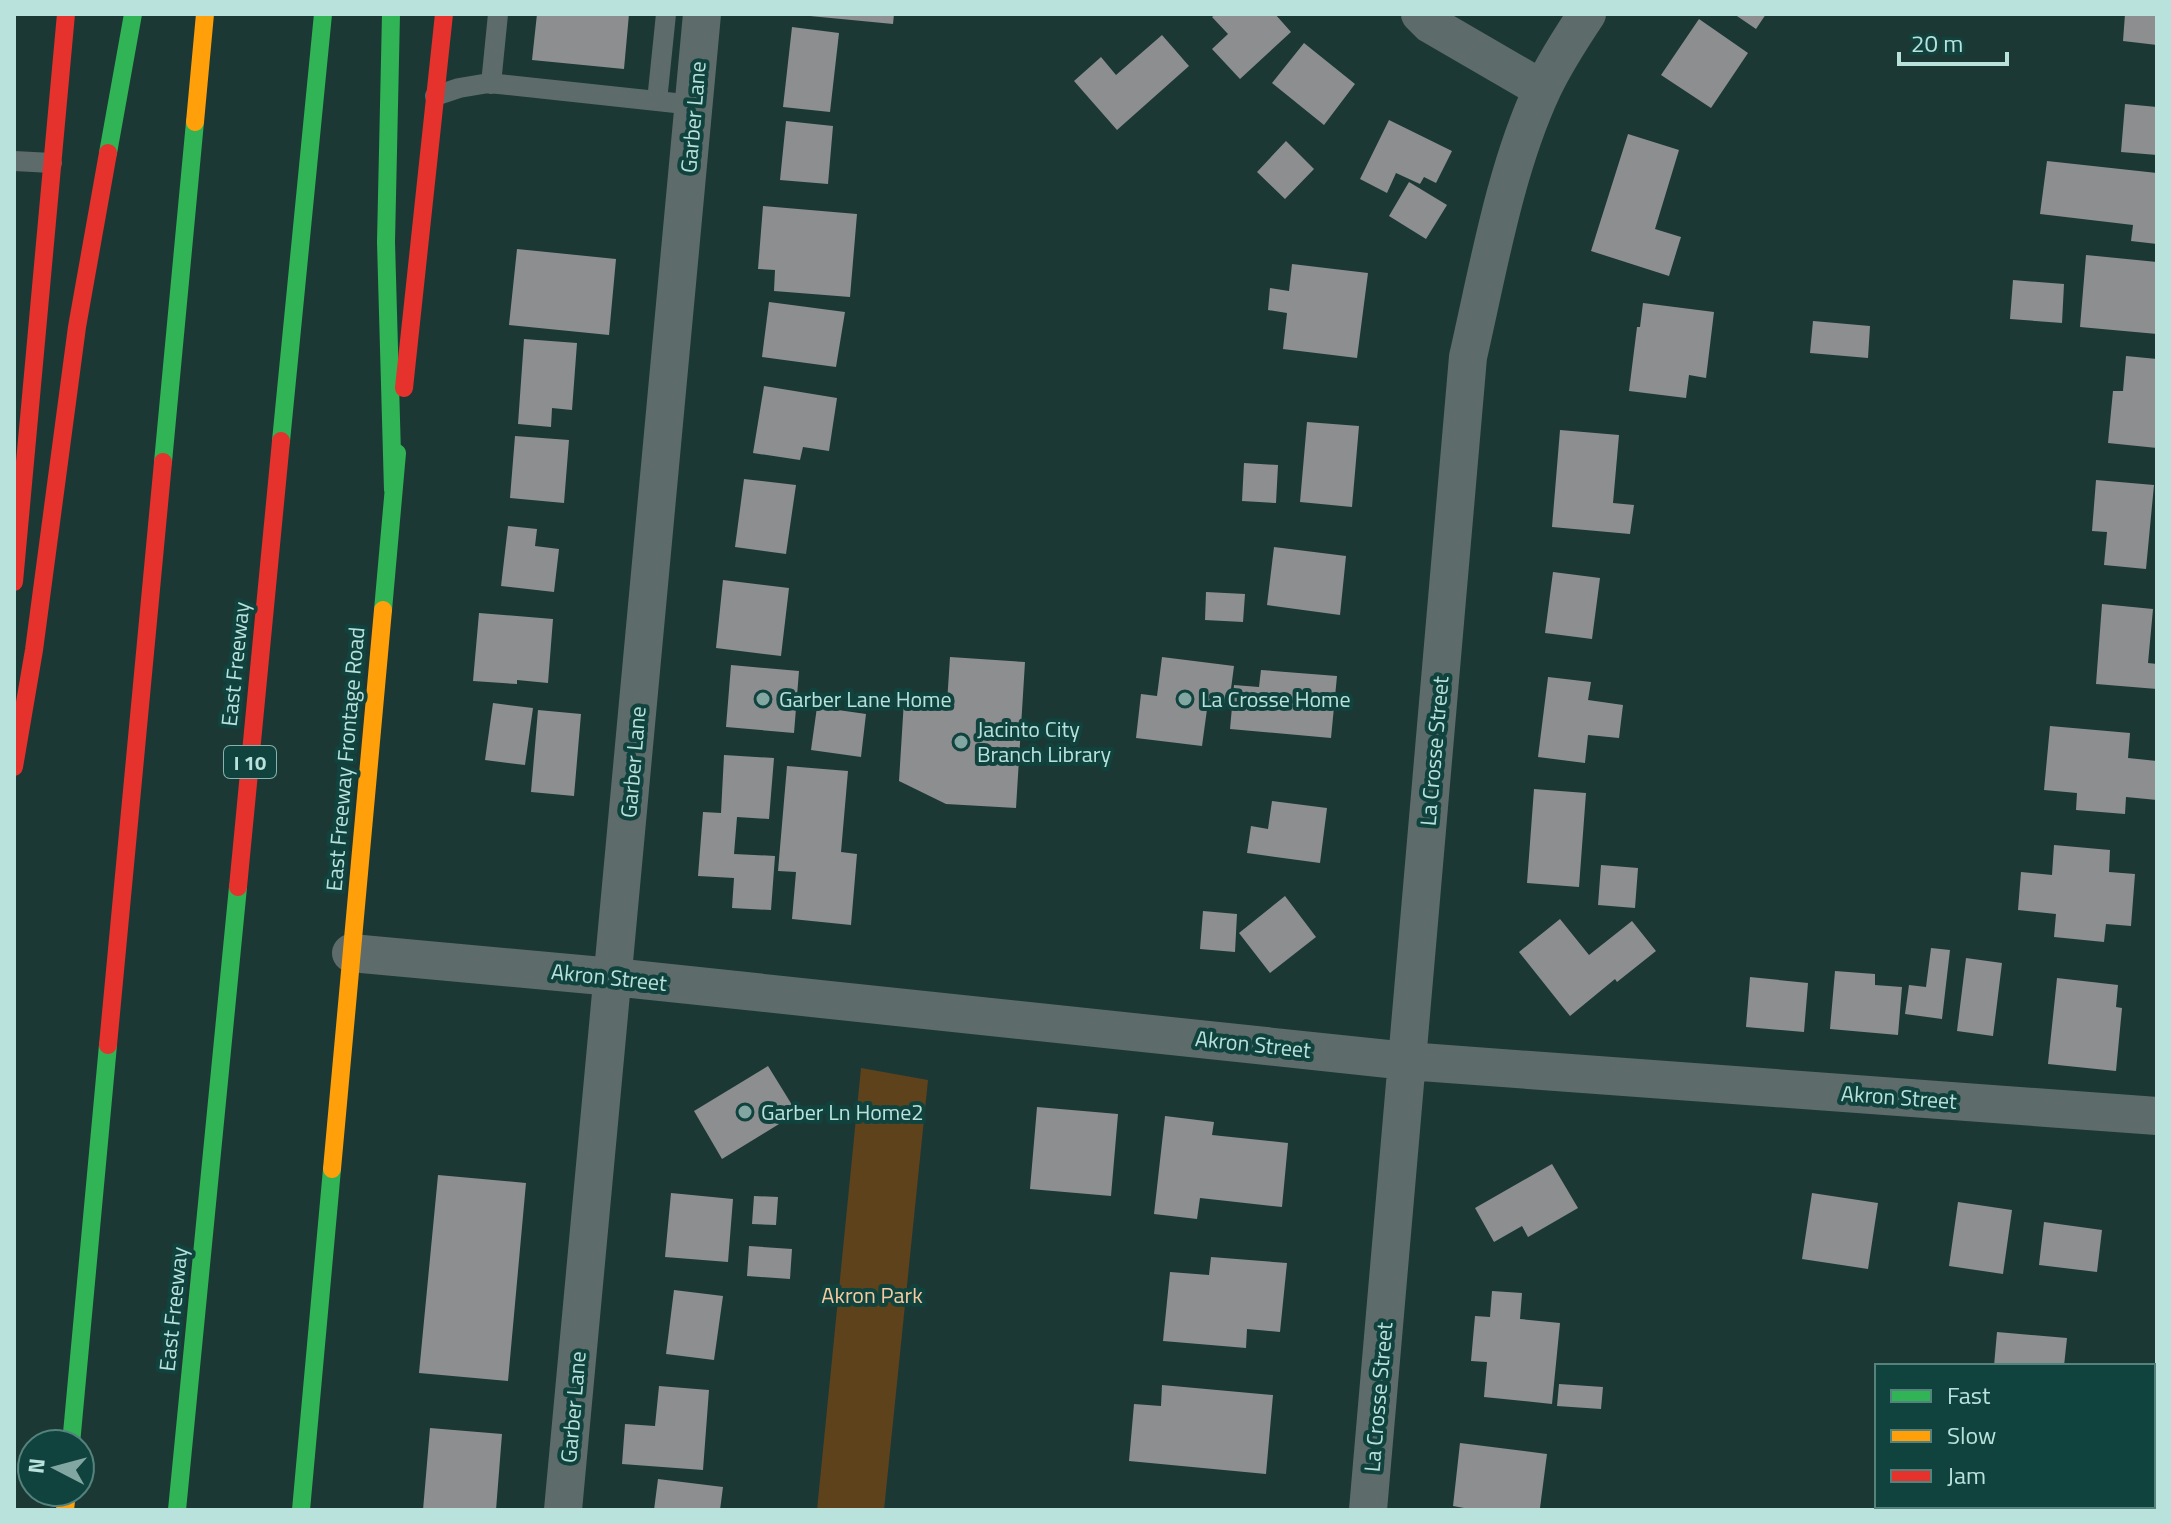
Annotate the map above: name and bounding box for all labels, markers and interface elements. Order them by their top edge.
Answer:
scale bar [1899,16,2007,66]
text: 20 m [1911,25,1963,61]
street label: Garber Lane [671,60,715,174]
street label: East Freeway [212,600,258,728]
street label: East Freeway Frontage Road [317,625,373,893]
street label: La Crosse Street [1411,674,1458,827]
place label: Garber Lane Home [779,682,952,716]
place label: La Crosse Home [1201,682,1351,716]
marker: Garber Lane Home [754,690,772,708]
marker: La Crosse Home [1176,690,1194,708]
street label: Garber Lane [611,705,655,819]
place label: Jacinto City Branch Library [977,712,1111,771]
marker: Jacinto City Branch Library [952,733,970,751]
road number: I 10 [224,746,276,778]
street label: Akron Street [550,954,669,1000]
street label: Akron Street [1194,1021,1313,1067]
street label: Akron Street [1840,1076,1958,1118]
place label: Garber Ln Home2 [761,1095,924,1129]
marker: Garber Ln Home2 [736,1103,754,1121]
street label: East Freeway [150,1245,196,1373]
park label: Akron Park [821,1278,923,1312]
street label: La Crosse Street [1355,1320,1402,1473]
street label: Garber Lane [551,1350,595,1464]
legend [1875,1364,2155,1508]
text: Fast [1947,1377,1991,1413]
text: Slow [1947,1417,1996,1453]
north arrow [16,1428,96,1508]
text: N [18,1457,54,1475]
text: Jam [1947,1457,1986,1493]

